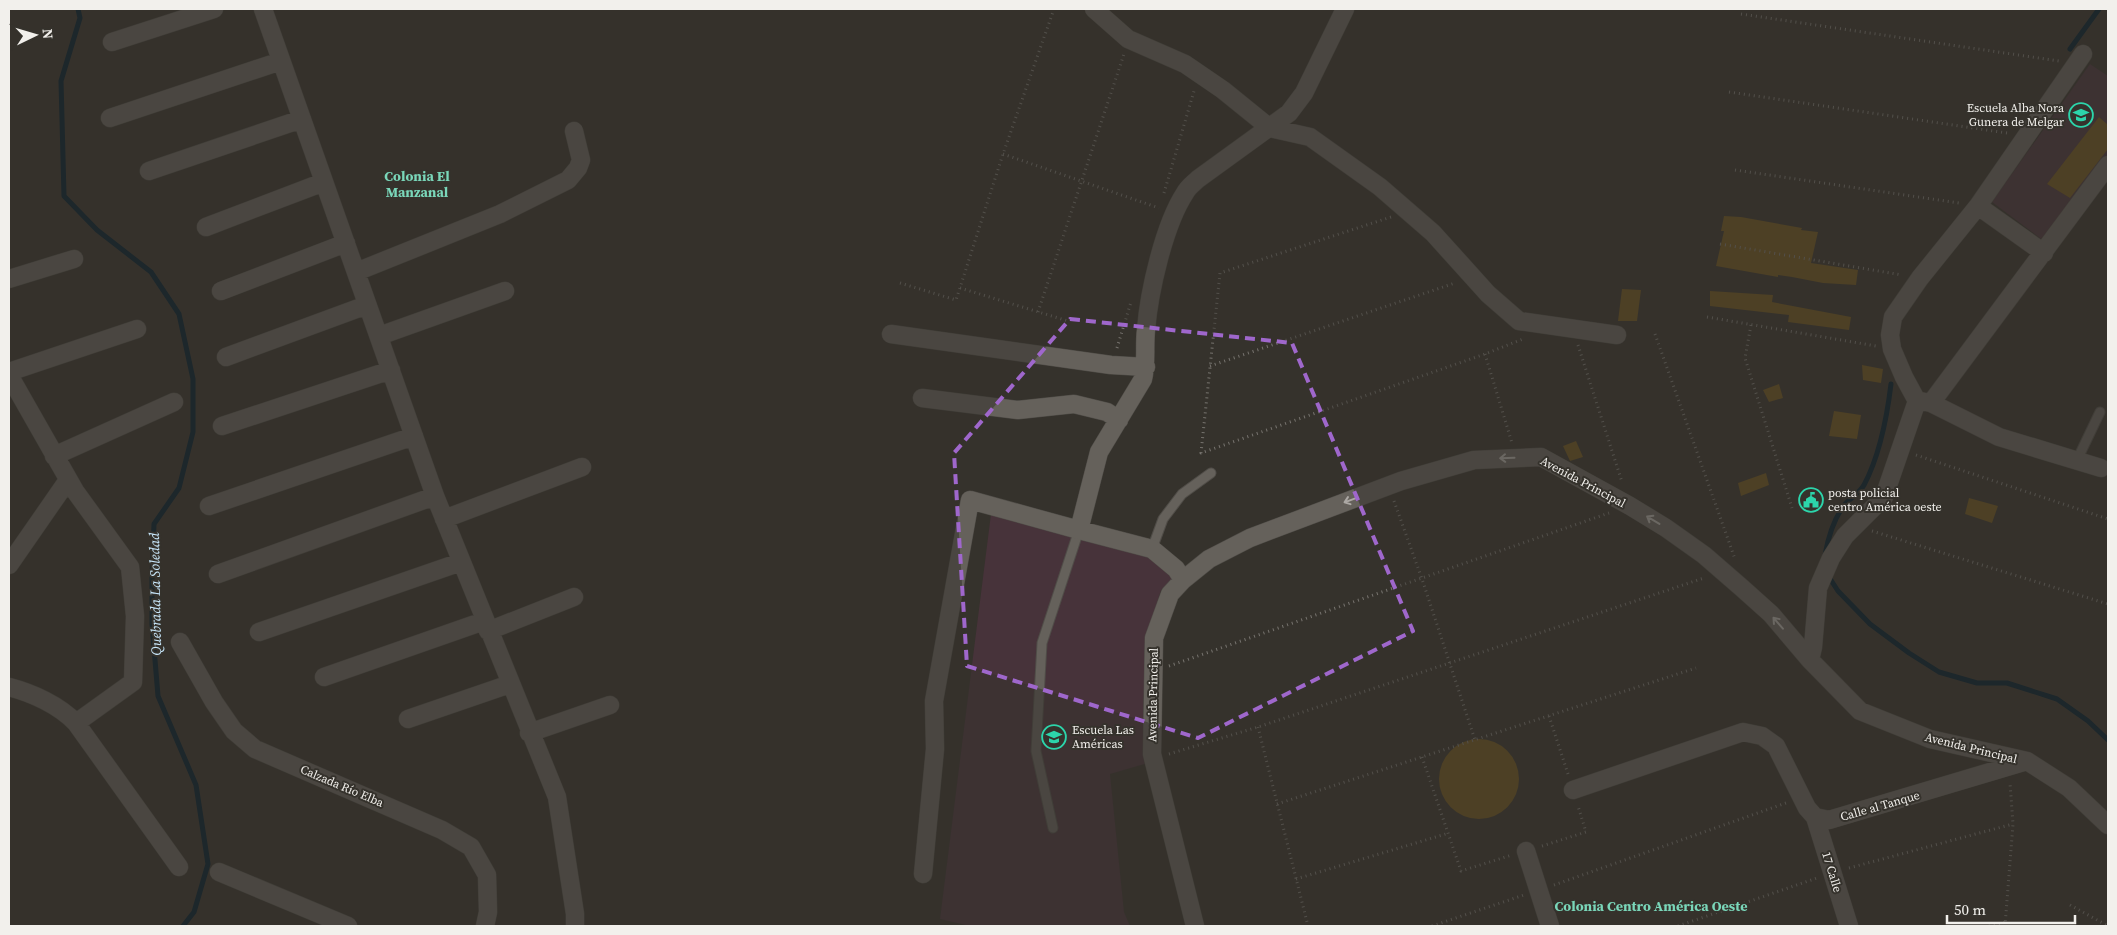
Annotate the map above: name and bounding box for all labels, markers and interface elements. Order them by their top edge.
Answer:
north arrow [10,10,60,60]
text: N [38,28,58,40]
place label: Escuela Alba Nora Gunera de Melgar [1967,100,2065,130]
school or university icon: Escuela Alba Nora Gunera de Melgar [2068,102,2094,128]
district label: Colonia El Manzanal [384,166,450,202]
street label: Avenida Principal [1538,453,1629,511]
one-way arrow [1499,454,1515,463]
place label: posta policial centro América oeste [1828,485,1942,515]
public building icon: posta policial centro América oeste [1798,487,1824,513]
one-way arrow [1344,496,1359,505]
one-way arrow [1647,515,1661,525]
water label: Quebrada La Soledad [144,532,166,656]
one-way arrow [1773,616,1784,629]
street label: Avenida Principal [1144,647,1162,742]
place label: Escuela Las Américas [1072,722,1134,752]
school or university icon: Escuela Las Américas [1041,724,1067,750]
street label: Avenida Principal [1923,729,2019,767]
street label: Calzada Río Elba [298,761,387,811]
street label: Calle al Tanque [1839,787,1921,825]
street label: 17 Calle [1818,850,1846,894]
scale bar [1947,892,2074,924]
district label: Colonia Centro América Oeste [1555,896,1747,916]
text: 50 m [1954,899,1986,920]

